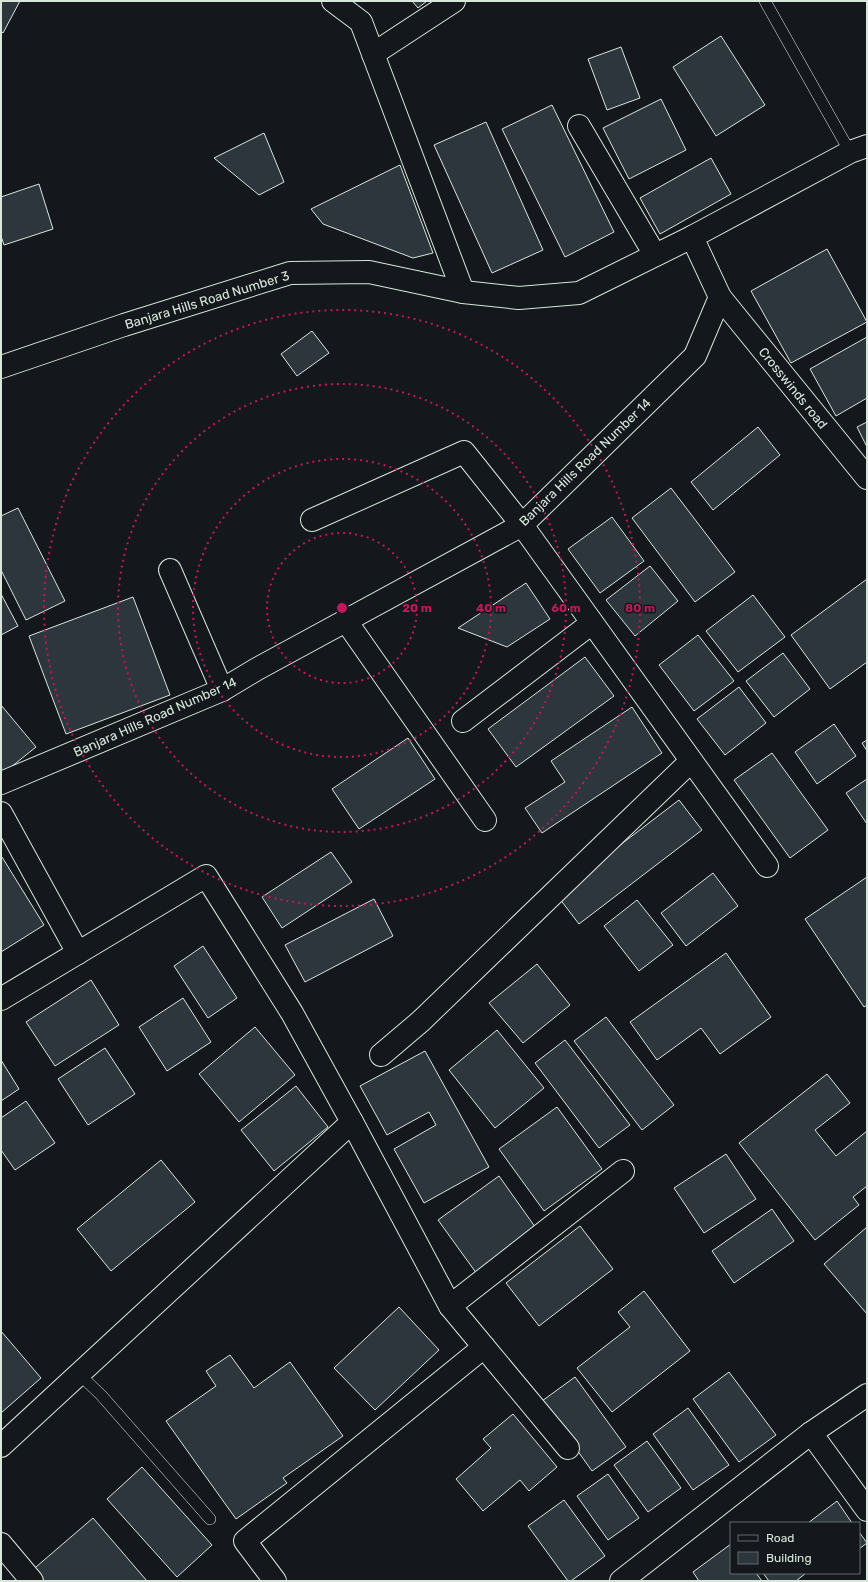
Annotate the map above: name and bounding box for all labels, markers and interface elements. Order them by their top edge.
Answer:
street label: Banjara Hills Road Number 3 [123,268,291,332]
street label: Crosswinds road [756,344,830,432]
street label: Banjara Hills Road Number 14 [516,395,654,529]
centre of rings [335,601,349,615]
text: 20 m [402,601,432,615]
text: 40 m [476,601,506,615]
text: 60 m [551,601,581,615]
text: 80 m [625,601,655,615]
street label: Banjara Hills Road Number 14 [71,674,239,760]
legend [730,1522,860,1574]
text: Road [766,1531,794,1545]
text: Building [766,1551,812,1565]

